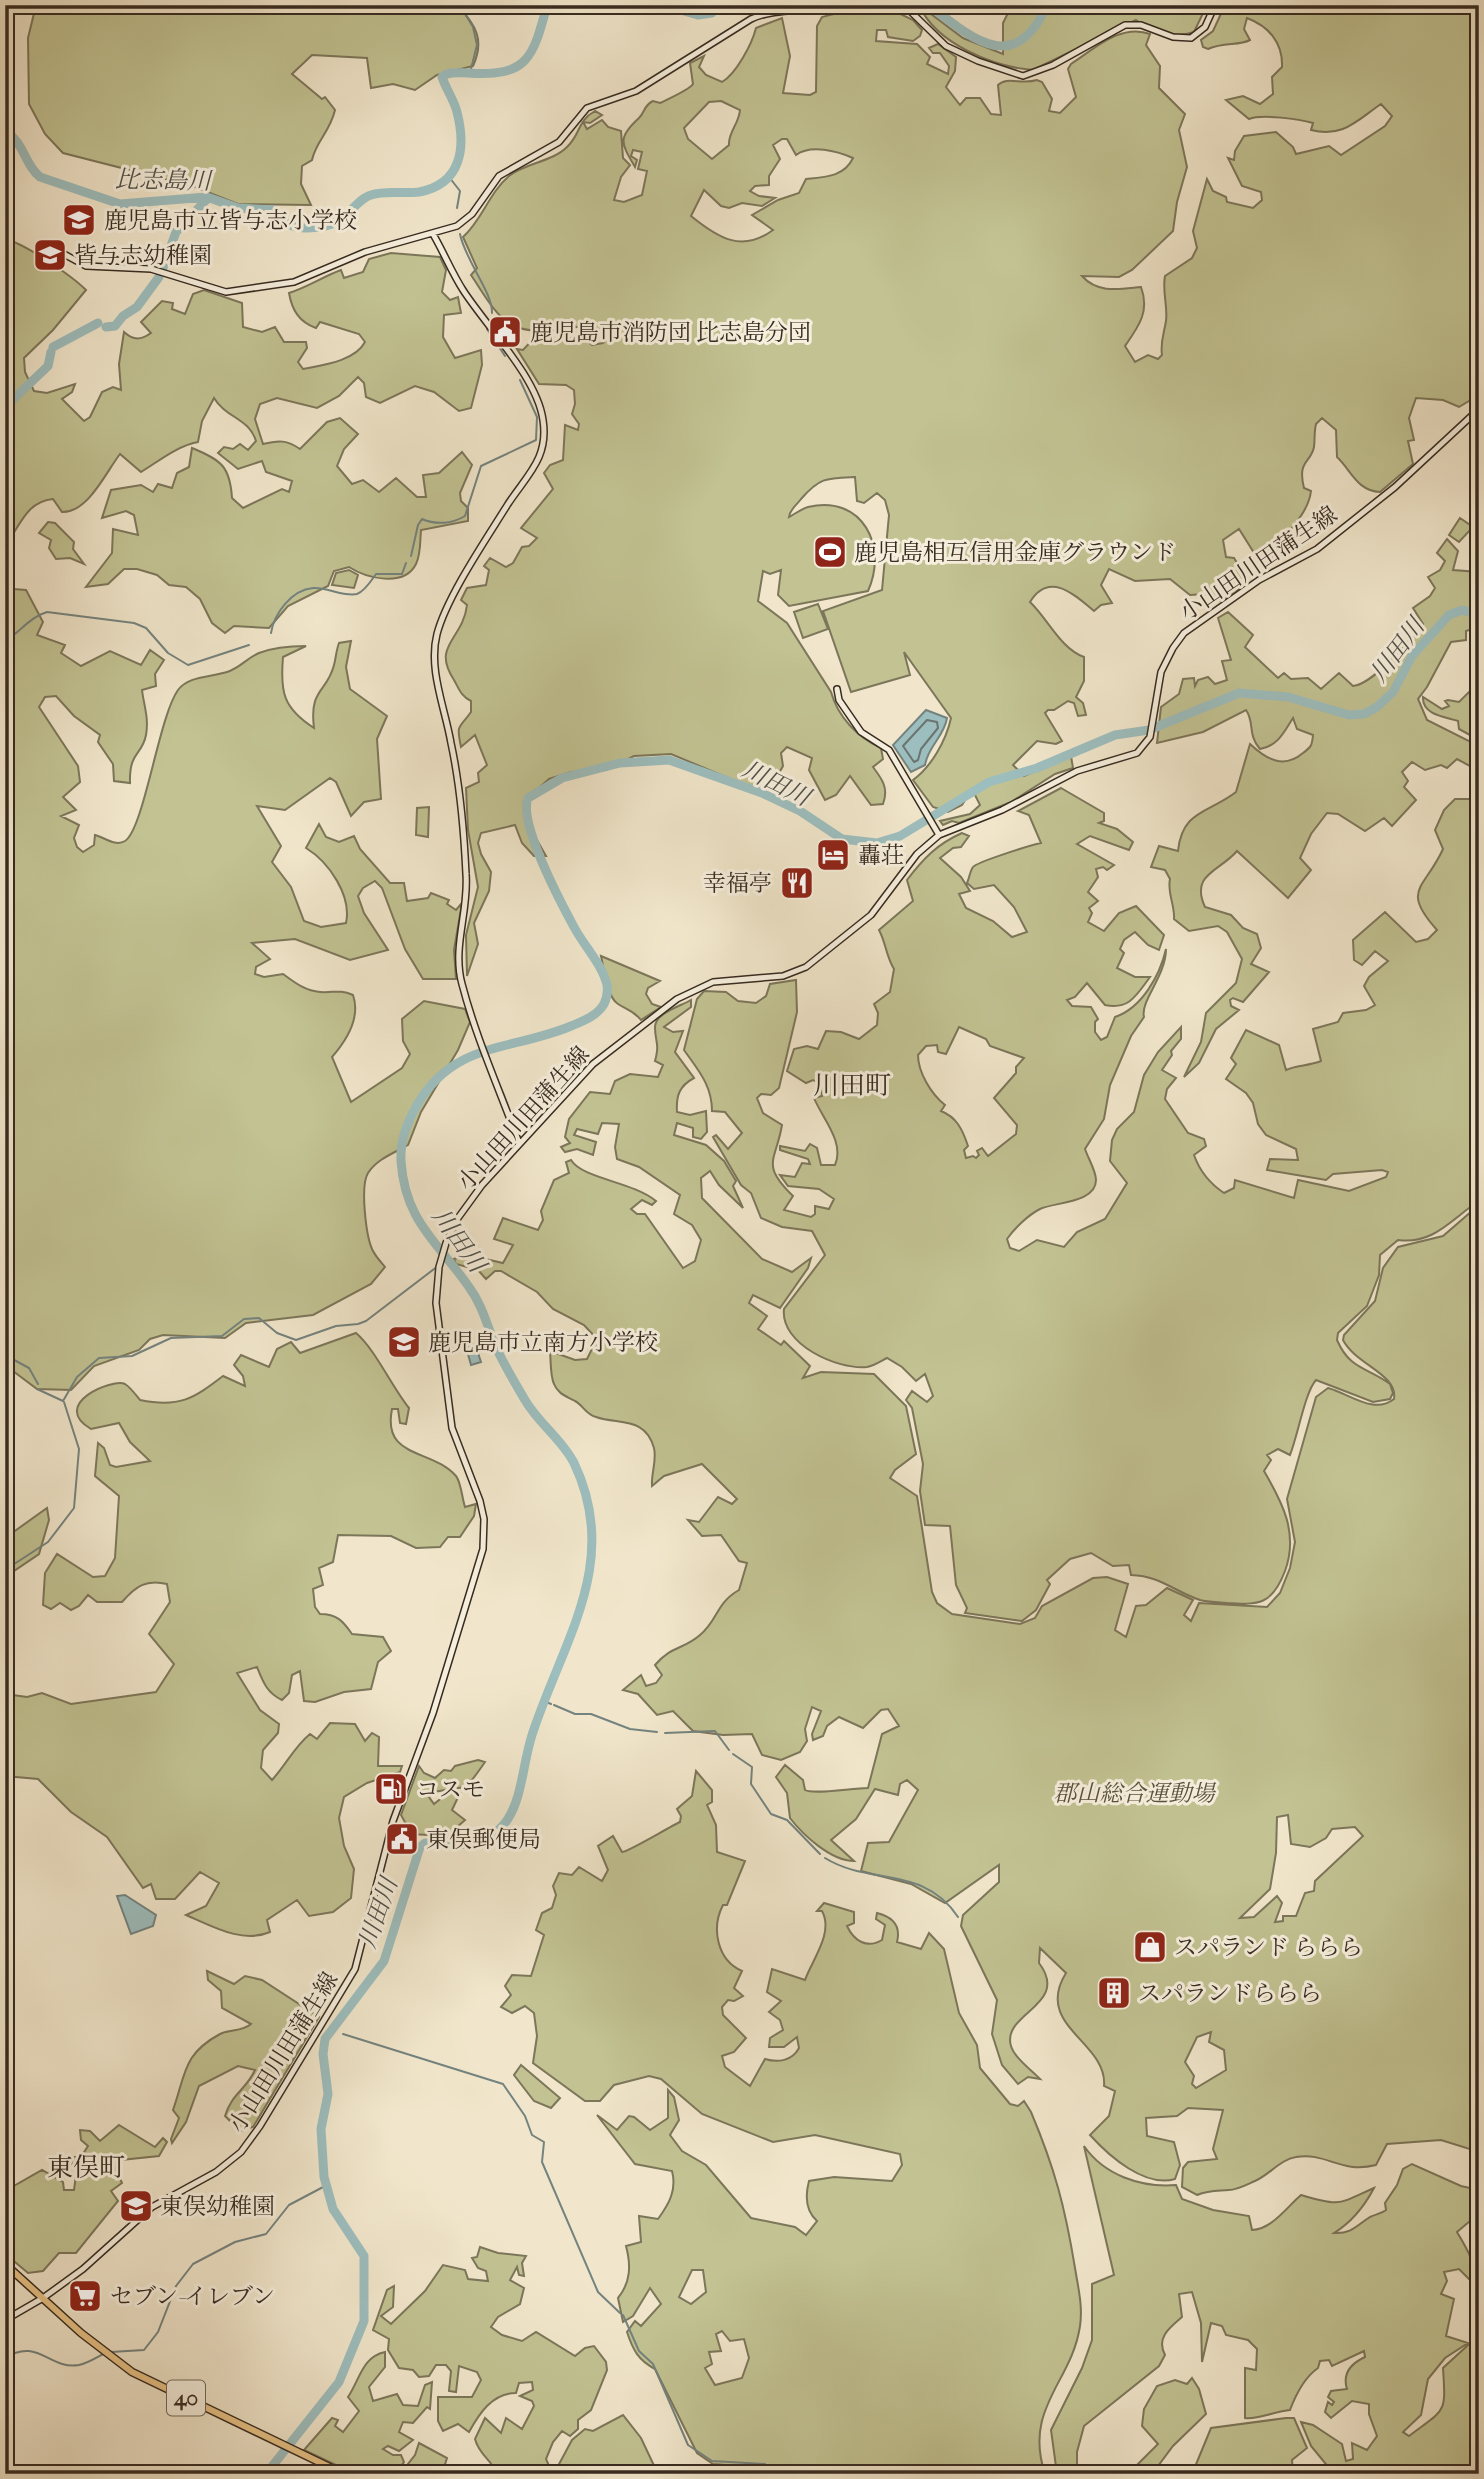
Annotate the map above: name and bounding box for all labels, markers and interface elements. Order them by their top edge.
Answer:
water label: 比志島川 [115,165,214,195]
school or university icon: 鹿児島市立皆与志小学校 [60,201,98,239]
place label: 鹿児島市立皆与志小学校 [104,207,357,234]
school or university icon: 皆与志幼稚園 [31,236,69,274]
place label: 皆与志幼稚園 [74,242,212,269]
public building icon: 鹿児島市消防団 比志島分団 [486,313,524,351]
place label: 鹿児島市消防団 比志島分団 [530,319,811,346]
street label: 小山田川田蒲生線 [1174,501,1342,626]
sports icon: 鹿児島相互信用金庫グラウンド [811,533,849,571]
place label: 鹿児島相互信用金庫グラウンド [854,539,1176,566]
water label: 川田川 [1364,610,1432,687]
water label: 川田川 [738,755,817,813]
hotel icon: 轟荘 [814,836,852,874]
place label: 轟荘 [858,842,904,869]
restaurant icon: 幸福亭 [778,864,816,902]
place label: 幸福亭 [703,870,772,897]
street label: 小山田川田蒲生線 [452,1041,595,1196]
district label: 川田町 [813,1070,891,1101]
water label: 川田川 [427,1203,493,1280]
school or university icon: 鹿児島市立南方小学校 [385,1323,423,1361]
place label: 鹿児島市立南方小学校 [428,1329,658,1356]
fuel station icon: コスモ [372,1770,410,1808]
place label: コスモ [416,1776,485,1803]
park label: 郡山総合運動場 [1054,1780,1217,1807]
public building icon: 東俣郵便局 [383,1820,421,1858]
place label: 東俣郵便局 [426,1826,541,1853]
water label: 川田川 [353,1872,404,1952]
shop icon: スパランド ららら [1131,1928,1169,1966]
place label: スパランド ららら [1174,1934,1363,1961]
street label: 小山田川田蒲生線 [223,1967,344,2137]
building icon: スパランドららら [1095,1974,1133,2012]
place label: スパランドららら [1138,1980,1322,2007]
district label: 東俣町 [47,2152,125,2183]
school or university icon: 東俣幼稚園 [117,2187,155,2225]
place label: 東俣幼稚園 [160,2193,275,2220]
supermarket icon: セブン-イレブン [66,2277,104,2315]
place label: セブン-イレブン [110,2283,275,2310]
road number: 40 [167,2380,205,2416]

